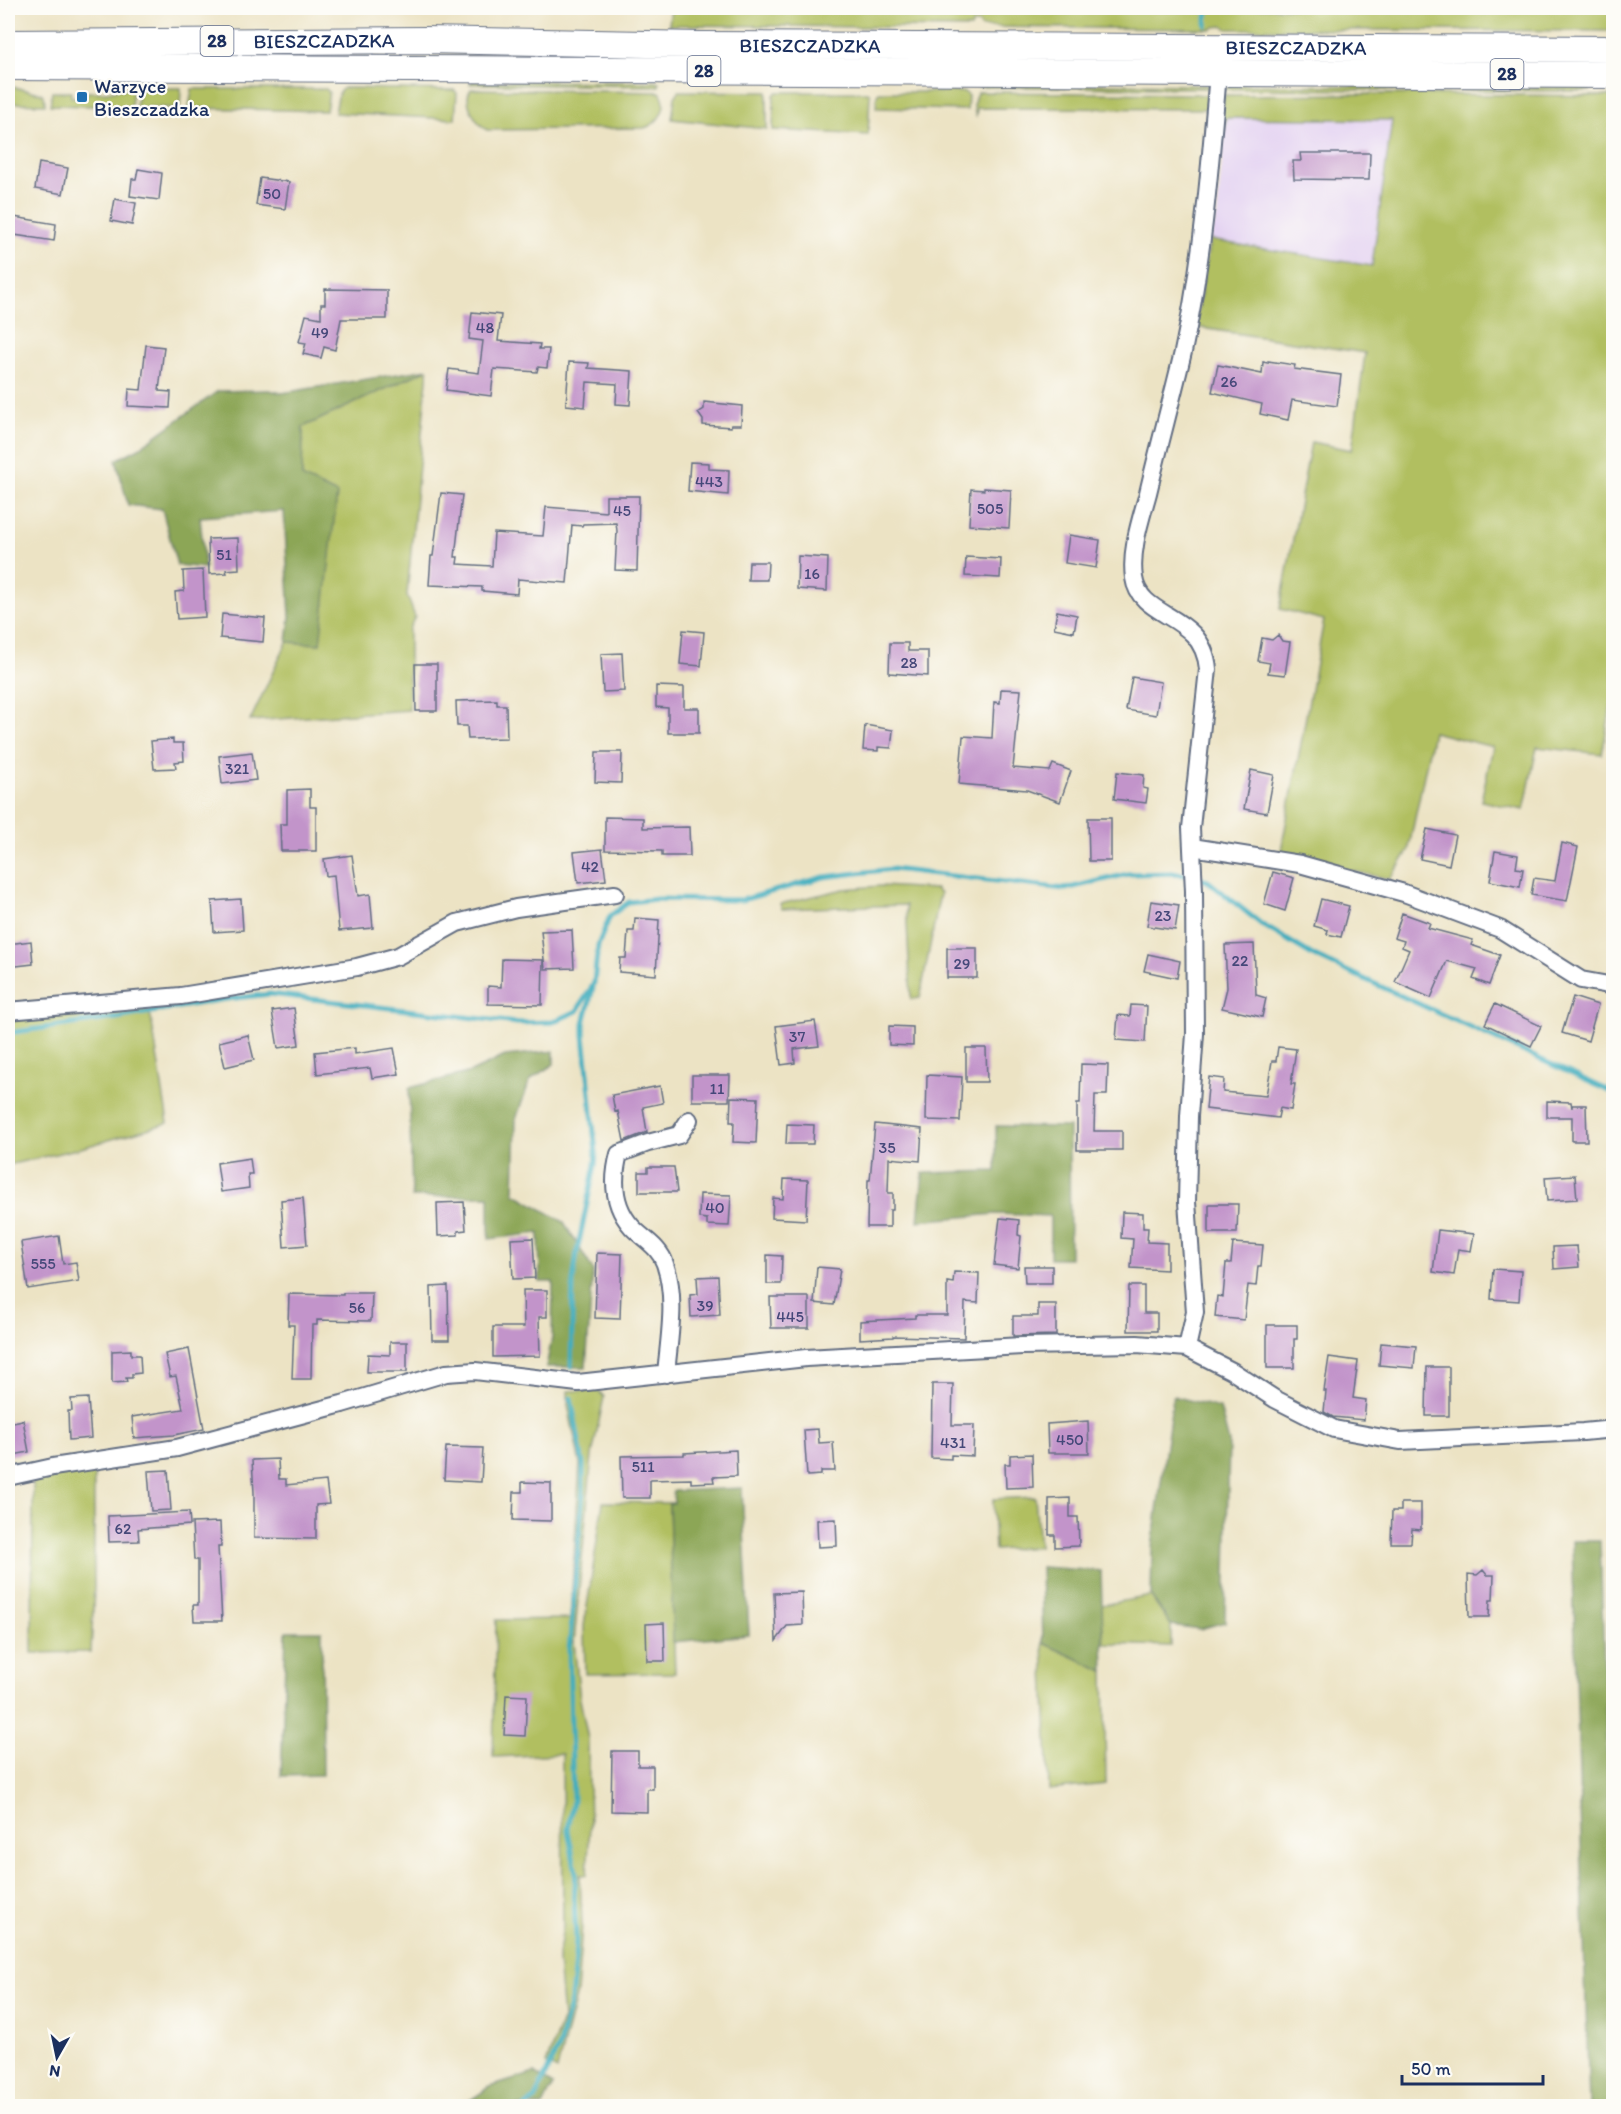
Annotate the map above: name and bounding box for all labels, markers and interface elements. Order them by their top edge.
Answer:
road number: 28 [200,26,234,56]
street label: BIESZCZADZKA [253,28,395,53]
street label: BIESZCZADZKA [739,33,881,58]
street label: BIESZCZADZKA [1225,35,1367,60]
road number: 28 [688,56,720,86]
road number: 28 [1490,59,1524,89]
place label: Warzyce Bieszczadzka [94,74,210,121]
marker: Warzyce Bieszczadzka [75,90,89,104]
house number: 50 [263,184,281,203]
house number: 48 [476,318,494,337]
house number: 49 [311,323,329,342]
house number: 26 [1221,372,1237,391]
house number: 443 [695,472,723,491]
house number: 505 [977,499,1003,518]
house number: 45 [613,501,631,520]
house number: 51 [216,545,232,564]
house number: 16 [804,564,820,583]
house number: 28 [900,653,918,672]
house number: 321 [225,759,250,778]
house number: 42 [581,857,600,876]
house number: 23 [1154,906,1172,925]
house number: 22 [1232,951,1249,970]
house number: 29 [954,954,970,973]
house number: 37 [789,1027,805,1046]
house number: 11 [710,1079,725,1098]
house number: 35 [878,1138,896,1157]
house number: 40 [705,1198,725,1217]
house number: 555 [30,1254,56,1273]
house number: 39 [696,1296,714,1315]
house number: 56 [349,1298,365,1317]
house number: 445 [776,1307,804,1326]
house number: 450 [1056,1430,1084,1449]
house number: 431 [940,1433,966,1452]
house number: 511 [631,1457,655,1476]
house number: 62 [115,1519,132,1538]
north arrow [27,2027,87,2087]
scale bar [1402,2048,1543,2086]
text: 50 m [1411,2058,1451,2080]
text: N [48,2061,62,2082]

